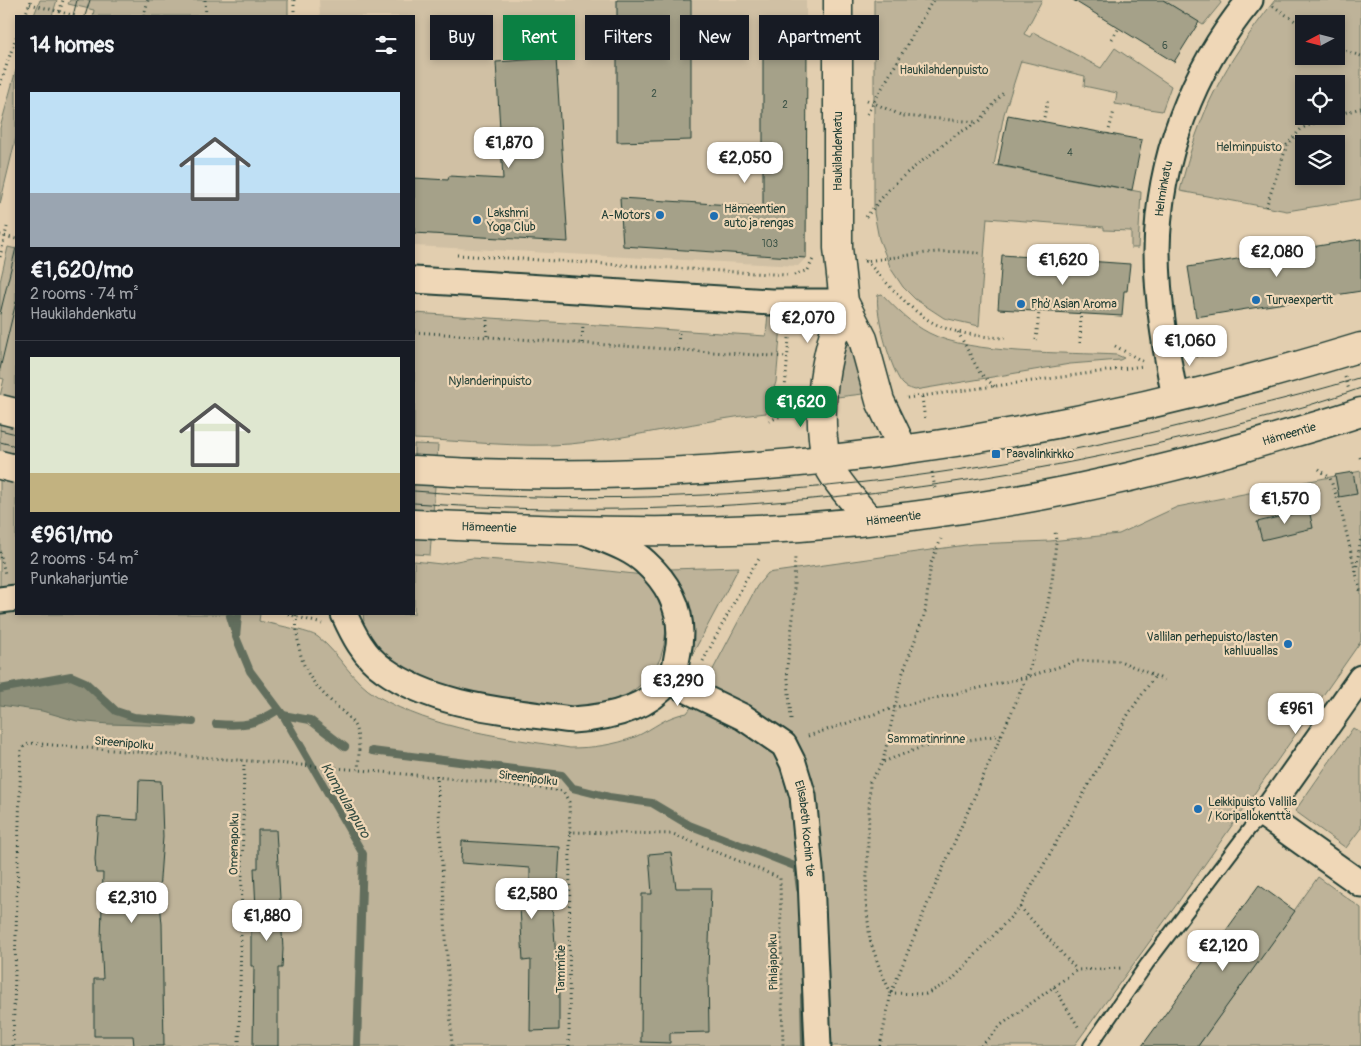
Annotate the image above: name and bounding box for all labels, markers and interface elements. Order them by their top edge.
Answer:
chip: Buy [430,15,493,60]
chip: Rent [503,15,575,60]
chip: Filters [585,15,670,60]
chip: New [680,15,749,60]
chip: Apartment [759,15,879,60]
north arrow [1295,15,1345,65]
map controls [1295,15,1345,185]
icon: filters [372,31,400,59]
text: 14 homes [30,32,114,59]
house number: 6 [1162,40,1168,52]
park label: Haukilahdenpuisto [899,63,989,78]
button: locate [1295,75,1345,125]
house number: 2 [651,88,657,100]
house number: 2 [782,99,788,111]
street label: Haukilahdenkatu [831,111,846,191]
icon: home [170,124,260,214]
pin: €1,870 [468,126,550,169]
text: €1,870 [485,133,533,153]
button: layers [1295,135,1345,185]
park label: Helminpuisto [1216,140,1282,155]
pin: €2,050 [704,142,786,184]
house number: 4 [1067,147,1073,159]
text: €2,050 [718,148,772,168]
street label: Helminkatu [1152,159,1176,218]
place label: Hämeentien auto ja rengas [724,202,794,231]
place label: Lakshmi Yoga Club [486,206,536,235]
place label: A-Motors [601,208,651,223]
marker: A-Motors [654,209,666,221]
marker: Hämeentien auto ja rengas [708,210,720,222]
marker: Lakshmi Yoga Club [471,214,483,226]
pin: €2,080 [1236,236,1318,278]
house number: 103 [762,238,779,250]
text: €2,080 [1250,242,1304,262]
pin: €1,620 [1022,244,1104,286]
text: €1,620 [1038,250,1088,270]
text: €1,620/mo [30,257,133,284]
text: 2 rooms · 74 m² [30,284,139,304]
place label: Turvaexpertit [1266,293,1333,308]
marker: Turvaexpertit [1250,294,1262,306]
place label: Phở Asian Aroma [1031,297,1117,312]
marker: Phở Asian Aroma [1015,298,1027,310]
pin: €2,070 [767,302,849,344]
text: Haukilahdenkatu [30,304,136,324]
text: €2,070 [781,308,835,328]
pin: €1,060 [1149,324,1231,367]
text: €1,060 [1164,331,1216,351]
park label: Nylanderinpuisto [448,374,532,389]
pin: €1,620 [760,386,842,428]
icon: home [170,390,260,480]
text: €1,620 [776,392,826,412]
street label: Hämeentie [1261,420,1318,449]
place label: Paavalinkirkko [1006,447,1074,462]
marker: Paavalinkirkko [990,448,1002,460]
pin: €1,570 [1244,482,1326,525]
text: €1,570 [1261,489,1309,509]
street label: Hämeentie [865,508,922,529]
street label: Hämeentie [461,519,517,536]
text: €961/mo [30,522,113,549]
text: 2 rooms · 54 m² [30,549,139,569]
text: Punkaharjuntie [30,569,128,589]
place label: Vallilan perhepuisto/lasten kahluuallas [1147,630,1279,659]
marker: Vallilan perhepuisto/lasten kahluuallas [1282,638,1294,650]
pin: €3,290 [637,664,719,707]
text: €3,290 [652,671,704,691]
pin: €961 [1266,692,1326,735]
text: €961 [1279,699,1313,719]
park label: Sammatinrinne [887,732,965,747]
street label: Sireenipolku [94,733,154,754]
water label: Kumpulanpuro [317,759,375,842]
street label: Sireenipolku [497,767,558,790]
street label: Elisabeth Kochin tie [791,779,818,877]
place label: Leikkipuisto Vallila / Koripallokenttä [1208,795,1298,824]
marker: Leikkipuisto Vallila / Koripallokenttä [1192,803,1204,815]
street label: Omenapolku [226,813,243,875]
pin: €2,580 [491,878,573,920]
pin: €2,310 [91,882,173,924]
text: €2,580 [506,884,558,904]
text: €2,310 [107,888,157,908]
pin: €1,880 [226,900,308,942]
text: €1,880 [243,906,291,926]
pin: €2,120 [1182,930,1264,972]
street label: Pihlajapolku [766,933,781,991]
text: €2,120 [1198,936,1248,956]
street label: Tammitie [554,945,569,993]

